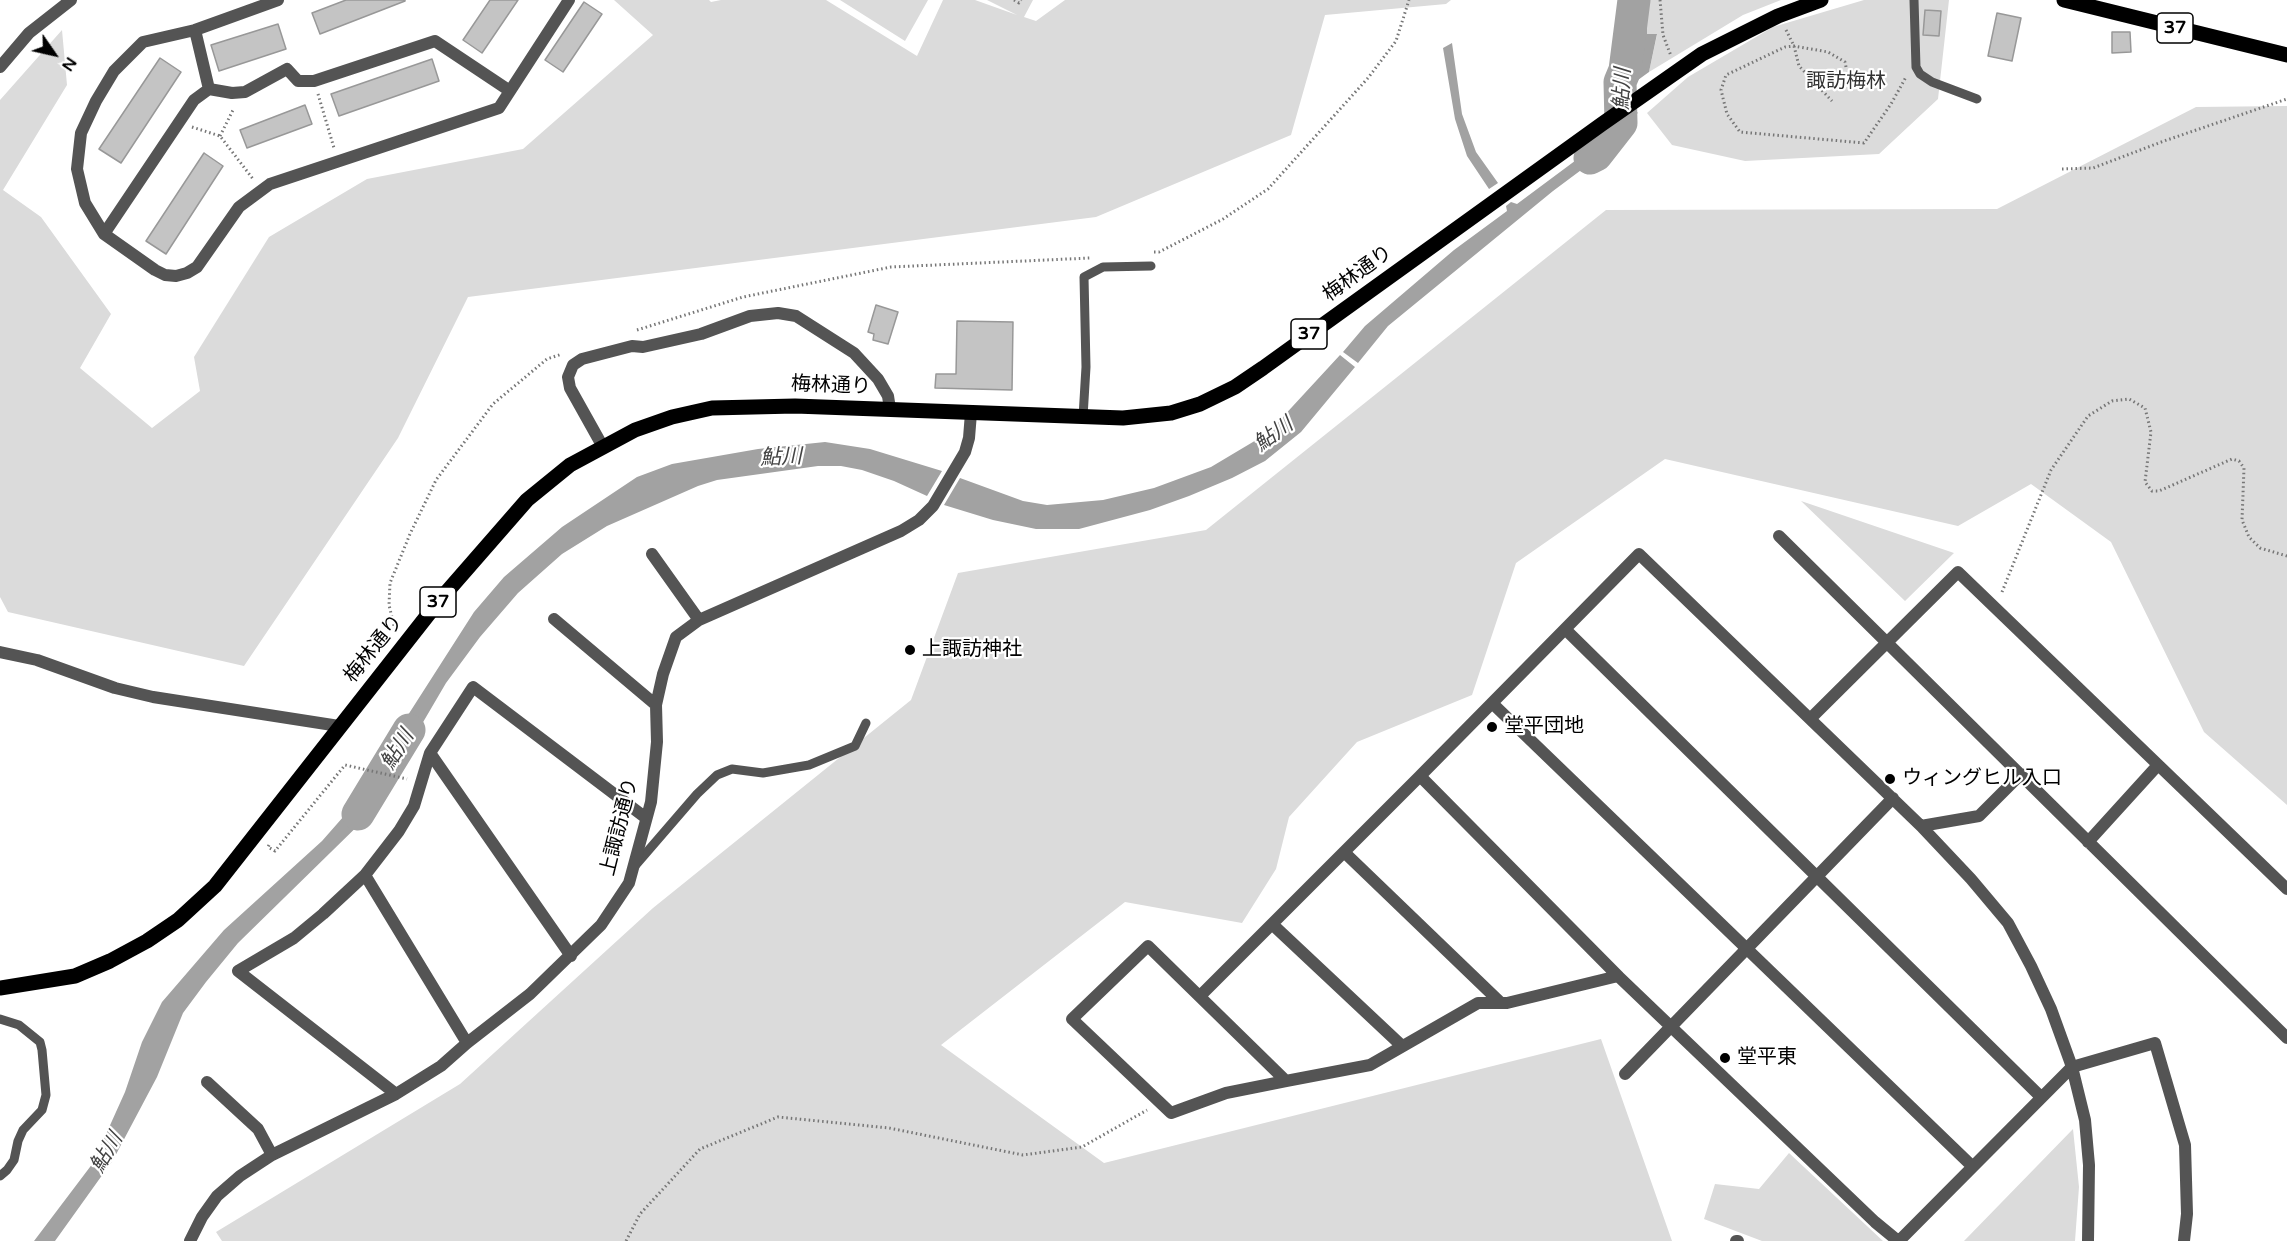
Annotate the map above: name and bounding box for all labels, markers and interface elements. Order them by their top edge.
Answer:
road number: 37 [2157,13,2193,43]
north arrow [24,24,84,84]
text: N [57,53,81,75]
water label: 鮎川 [1609,67,1637,111]
park label: 諏訪梅林 [1806,70,1886,94]
street label: 梅林通り [1319,241,1397,307]
road number: 37 [1291,319,1327,349]
street label: 梅林通り [791,373,871,399]
water label: 鮎川 [1250,412,1298,458]
water label: 鮎川 [760,445,802,471]
road number: 37 [420,587,456,617]
street label: 梅林通り [340,610,408,688]
place label: 上諏訪神社 [922,638,1022,662]
marker: 上諏訪神社 [903,643,917,657]
place label: 堂平団地 [1504,715,1584,739]
marker: 堂平団地 [1485,720,1499,734]
water label: 鮎川 [376,726,420,774]
place label: ウィングヒル入口 [1902,767,2062,791]
marker: ウィングヒル入口 [1883,772,1897,786]
street label: 上諏訪通り [596,776,644,878]
place label: 堂平東 [1737,1046,1797,1070]
marker: 堂平東 [1718,1051,1732,1065]
water label: 鮎川 [85,1129,129,1177]

